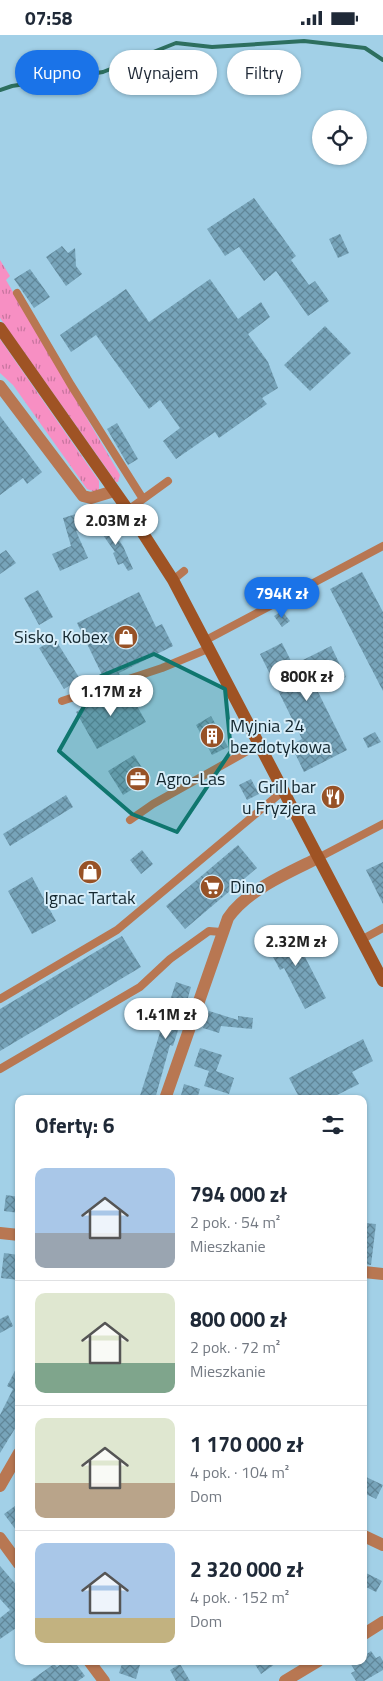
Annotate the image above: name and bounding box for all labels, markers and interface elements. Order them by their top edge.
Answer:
text: 07:58 [25,3,72,32]
chip: Kupno [15,50,99,95]
chip: Wynajem [109,50,217,95]
chip: Filtry [227,50,301,95]
map controls [312,110,367,165]
button: locate [312,110,367,165]
pin: 2.03M zł [64,503,168,546]
text: 2.03M zł [85,508,147,532]
pin: 794K zł [236,577,328,619]
text: 794K zł [255,581,309,605]
place label: Sisko, Kobex [14,623,108,650]
shop icon: Sisko, Kobex [113,624,139,650]
pin: 800K zł [261,659,353,702]
text: 800K zł [280,664,334,688]
pin: 1.17M zł [59,675,163,717]
text: 1.17M zł [80,679,142,703]
place label: Myjnia 24 bezdotykowa [230,712,331,760]
building icon: Myjnia 24 bezdotykowa [199,723,225,749]
place label: Agro-Las [156,765,225,792]
office icon: Agro-Las [125,766,151,792]
place label: Grill bar u Fryzjera [242,773,316,821]
restaurant icon: Grill bar u Fryzjera [320,784,346,810]
shop icon: Ignac Tartak [77,859,103,885]
place label: Dino [230,873,265,900]
supermarket icon: Dino [199,874,225,900]
place label: Ignac Tartak [44,884,136,911]
pin: 2.32M zł [244,925,348,967]
text: 2.32M zł [265,929,327,953]
pin: 1.41M zł [114,997,218,1040]
text: 1.41M zł [135,1002,197,1026]
text: Oferty: 6 [35,1109,115,1141]
icon: filters [319,1111,347,1139]
text: 794 000 zł [190,1178,287,1210]
icon: home [75,1188,135,1248]
text: 2 pok. · 54 m² [190,1210,280,1234]
text: Mieszkanie [190,1234,266,1258]
text: 800 000 zł [190,1303,287,1335]
icon: home [75,1313,135,1373]
text: 2 pok. · 72 m² [190,1335,280,1359]
text: Mieszkanie [190,1359,266,1383]
text: 1 170 000 zł [190,1428,304,1460]
icon: home [75,1438,135,1498]
text: 4 pok. · 104 m² [190,1460,289,1484]
text: Dom [190,1484,222,1508]
text: 2 320 000 zł [190,1553,304,1585]
icon: home [75,1563,135,1623]
text: 4 pok. · 152 m² [190,1585,289,1609]
text: Dom [190,1609,222,1633]

